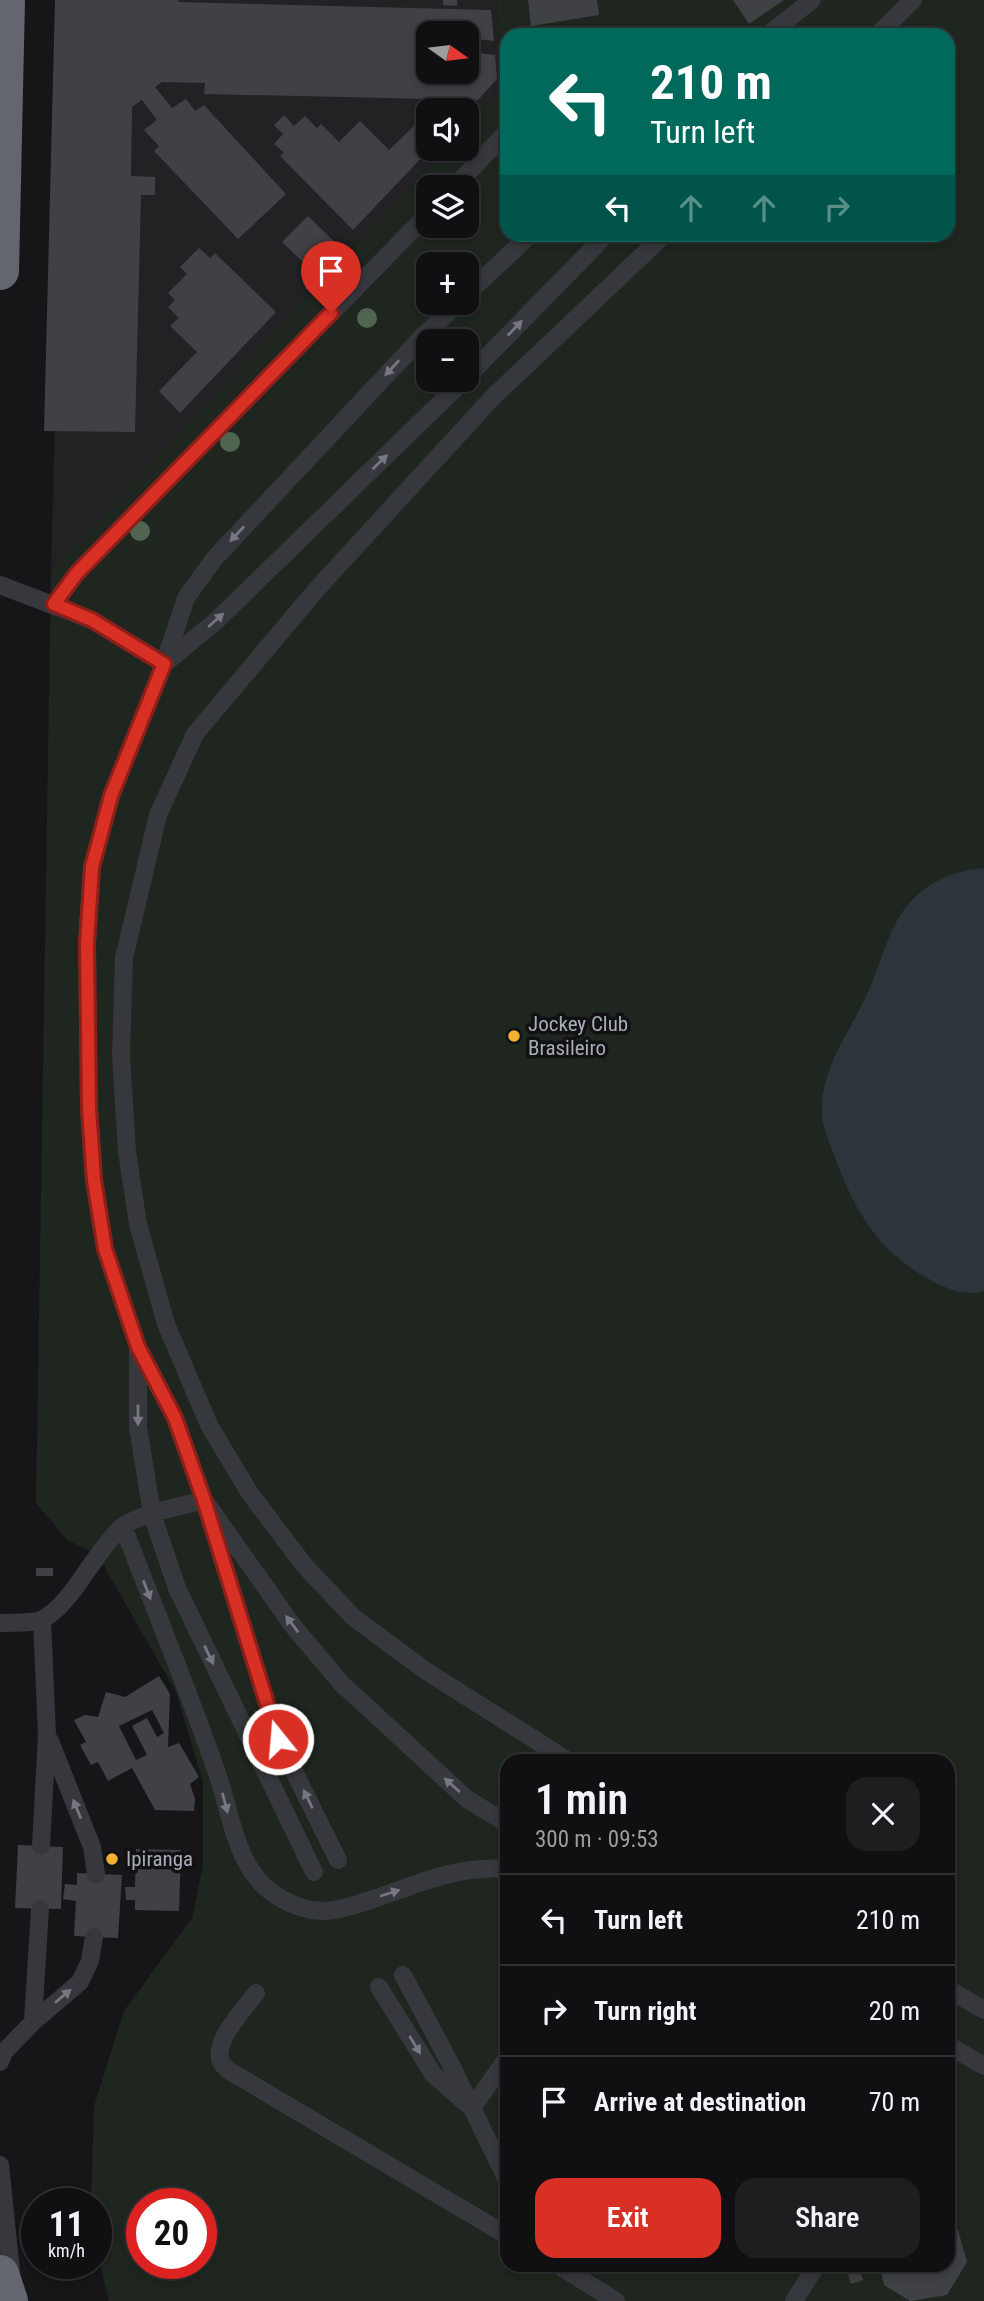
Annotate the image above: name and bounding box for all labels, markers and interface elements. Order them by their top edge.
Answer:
north arrow [416,21,480,84]
map controls [416,21,479,392]
text: 210 m [650,54,772,111]
icon: left [535,56,626,147]
button: sound [416,98,479,161]
text: Turn left [650,113,755,151]
button: layers [416,175,479,238]
icon: left [599,189,637,227]
icon: ahead [672,189,710,227]
icon: ahead [745,189,783,227]
icon: right [818,189,856,227]
pin [301,241,361,313]
icon: arrive [312,252,350,290]
button: + [416,252,479,315]
one-way arrow [507,320,524,337]
button: − [416,329,479,392]
one-way arrow [385,359,401,376]
one-way arrow [371,454,388,470]
one-way arrow [229,525,245,543]
one-way arrow [207,612,224,628]
place label: Jockey Club Brasileiro [528,1012,628,1060]
marker: Jockey Club Brasileiro [506,1028,522,1044]
one-way arrow [132,1405,144,1427]
one-way arrow [142,1579,153,1600]
one-way arrow [286,1615,300,1633]
one-way arrow [204,1645,215,1665]
position arrow [241,1702,315,1776]
text: 1 min [535,1775,628,1824]
one-way arrow [443,1777,461,1793]
button: close [846,1777,920,1851]
one-way arrow [302,1789,313,1809]
one-way arrow [220,1792,231,1814]
one-way arrow [71,1798,82,1819]
text: 300 m · 09:53 [535,1826,659,1853]
place label: Ipiranga [126,1847,193,1871]
marker: Ipiranga [104,1851,120,1867]
one-way arrow [380,1887,401,1898]
icon: left [535,1901,573,1939]
text: Turn left [594,1905,683,1935]
text: 210 m [856,1905,920,1935]
one-way arrow [54,1988,72,2004]
icon: right [535,1992,573,2030]
text: Turn right [594,1996,696,2026]
text: 20 m [869,1996,920,2026]
one-way arrow [408,2035,421,2054]
icon: arrive [535,2083,573,2121]
text: Arrive at destination [594,2087,806,2117]
text: 70 m [869,2087,920,2117]
button: Exit [535,2178,721,2258]
button: Share [735,2178,920,2258]
speed limit sign: 20 [126,2188,217,2279]
text: 11 [49,2204,84,2245]
text: km/h [48,2240,85,2261]

